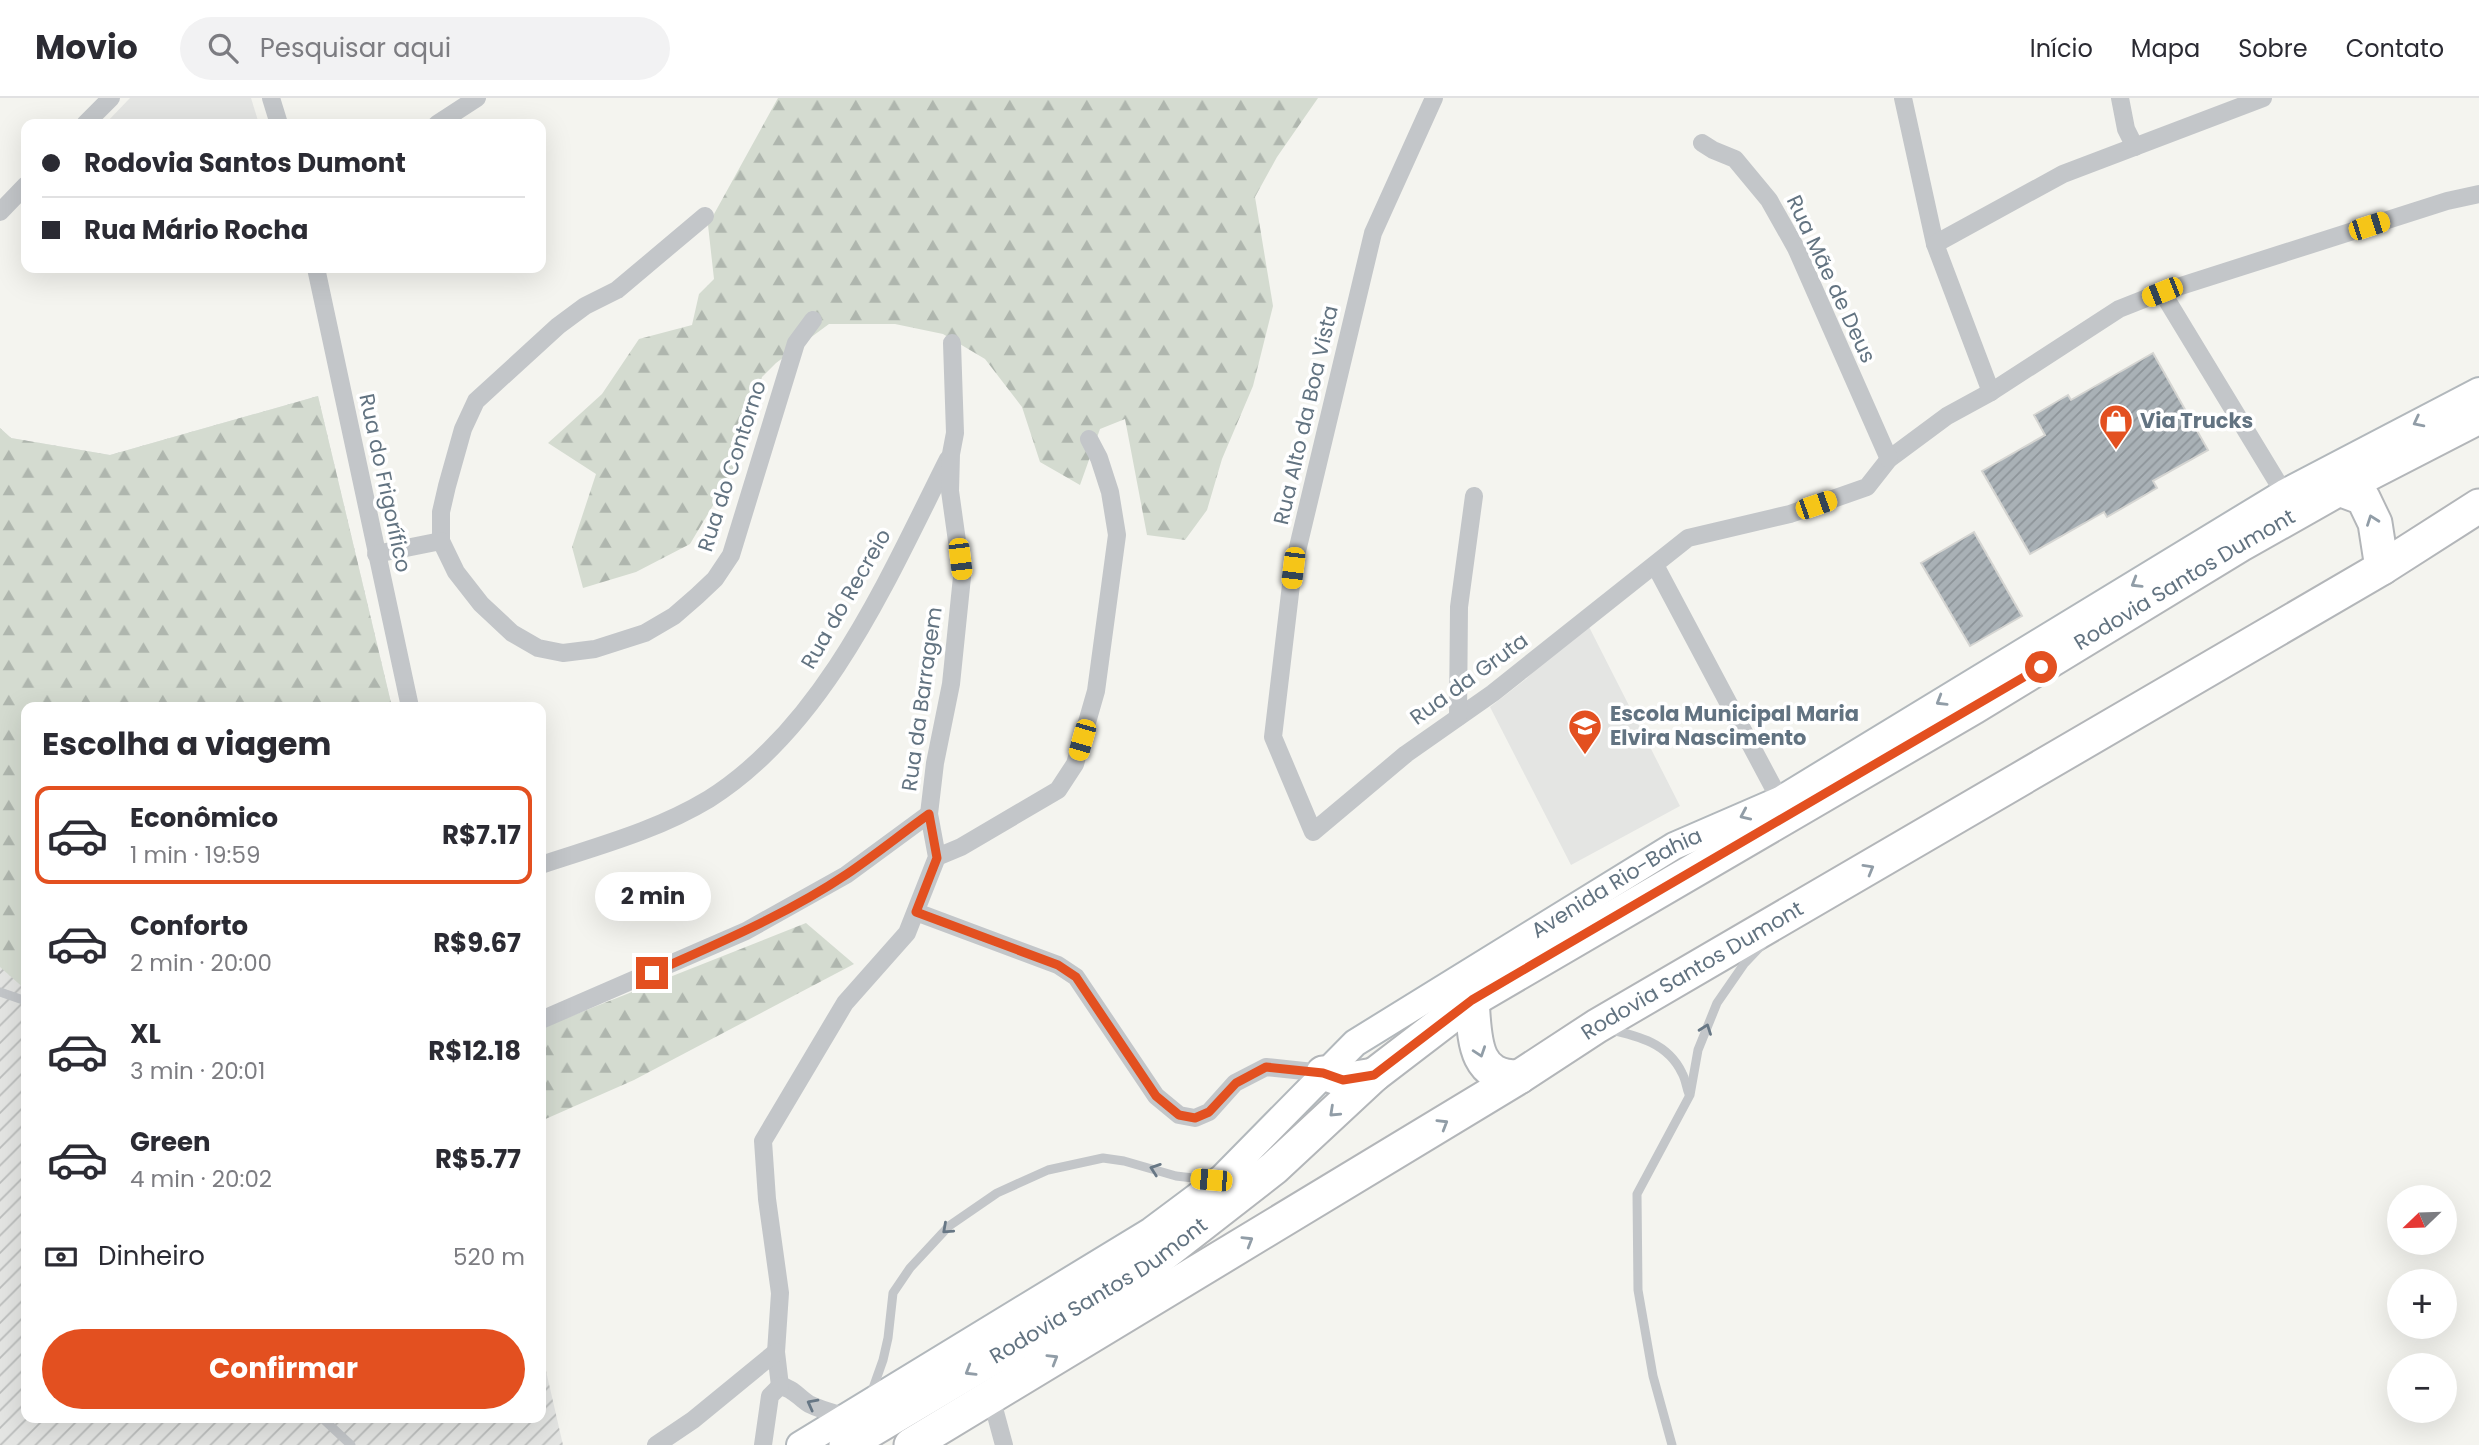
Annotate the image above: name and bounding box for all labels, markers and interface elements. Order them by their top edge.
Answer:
search box [180,17,670,80]
text: Movio [35,24,138,71]
icon: search [204,29,242,67]
text: Pesquisar aqui [260,30,451,66]
text: Início [2030,32,2093,65]
text: Mapa [2131,32,2200,65]
text: Sobre [2238,32,2308,65]
text: Contato [2346,32,2444,65]
text: Rodovia Santos Dumont [84,145,406,181]
street label: Rua Mãe de Deus [1780,190,1883,367]
car [2346,210,2393,242]
text: Rua Mário Rocha [84,212,308,248]
car [2139,274,2186,310]
street label: Rua Alto da Boa Vista [1266,302,1345,527]
street label: Rua do Contorno [690,377,773,555]
street label: Rua do Frigorífico [352,391,419,575]
shop icon: Via Trucks [2097,402,2135,451]
place label: Via Trucks [2140,406,2253,435]
one-way arrow [2413,413,2425,427]
car [1793,488,1840,522]
street label: Rodovia Santos Dumont [2068,502,2300,657]
one-way arrow [2367,514,2381,526]
street label: Rua do Recreio [794,523,897,674]
car [948,537,973,581]
car [1281,546,1306,590]
one-way arrow [2130,575,2143,588]
street label: Rua da Barragem [894,605,949,793]
street label: Rua da Gruta [1404,626,1534,731]
route start [2025,651,2057,683]
one-way arrow [1936,693,1949,706]
place label: Escola Municipal Maria Elvira Nascimento [1610,699,1859,752]
school or university icon: Escola Municipal Maria Elvira Nascimento [1566,707,1604,756]
car [1067,717,1098,763]
text: Escolha a viagem [42,721,331,766]
text: Econômico [130,800,278,836]
icon: car [46,804,109,867]
one-way arrow [1739,807,1752,821]
text: R$7.17 [442,817,521,853]
street label: Avenida Rio-Bahia [1525,821,1706,945]
text: 1 min · 19:59 [130,839,260,871]
one-way arrow [1862,864,1875,877]
callout: 2 min [594,872,710,920]
text: 2 min [621,880,685,912]
street label: Rodovia Santos Dumont [1575,894,1808,1047]
text: Conforto [130,908,248,944]
icon: car [46,912,109,975]
text: R$9.67 [433,925,521,961]
text: 2 min · 20:00 [130,947,272,979]
route end [636,957,668,989]
text: XL [130,1016,161,1052]
icon: car [46,1020,109,1083]
one-way arrow [1697,1024,1711,1036]
text: R$12.18 [428,1033,521,1069]
one-way arrow [1472,1045,1486,1057]
text: 3 min · 20:01 [130,1055,265,1087]
one-way arrow [1329,1104,1342,1117]
one-way arrow [1435,1119,1448,1132]
text: Green [130,1124,211,1160]
icon: car [46,1128,109,1191]
text: R$5.77 [435,1141,521,1177]
text: 4 min · 20:02 [130,1163,272,1195]
one-way arrow [1149,1163,1162,1177]
car [1190,1168,1233,1192]
north arrow [2387,1185,2457,1255]
map controls [2387,1185,2457,1423]
street label: Rodovia Santos Dumont [984,1210,1213,1370]
one-way arrow [942,1221,955,1233]
one-way arrow [1240,1237,1253,1250]
icon: cash [42,1238,80,1276]
text: Dinheiro [98,1238,205,1274]
text: 520 m [453,1241,525,1273]
button: + [2387,1269,2457,1339]
button: Confirmar [42,1329,525,1409]
button: − [2387,1353,2457,1423]
one-way arrow [1046,1355,1059,1368]
one-way arrow [965,1363,978,1376]
one-way arrow [807,1399,819,1412]

